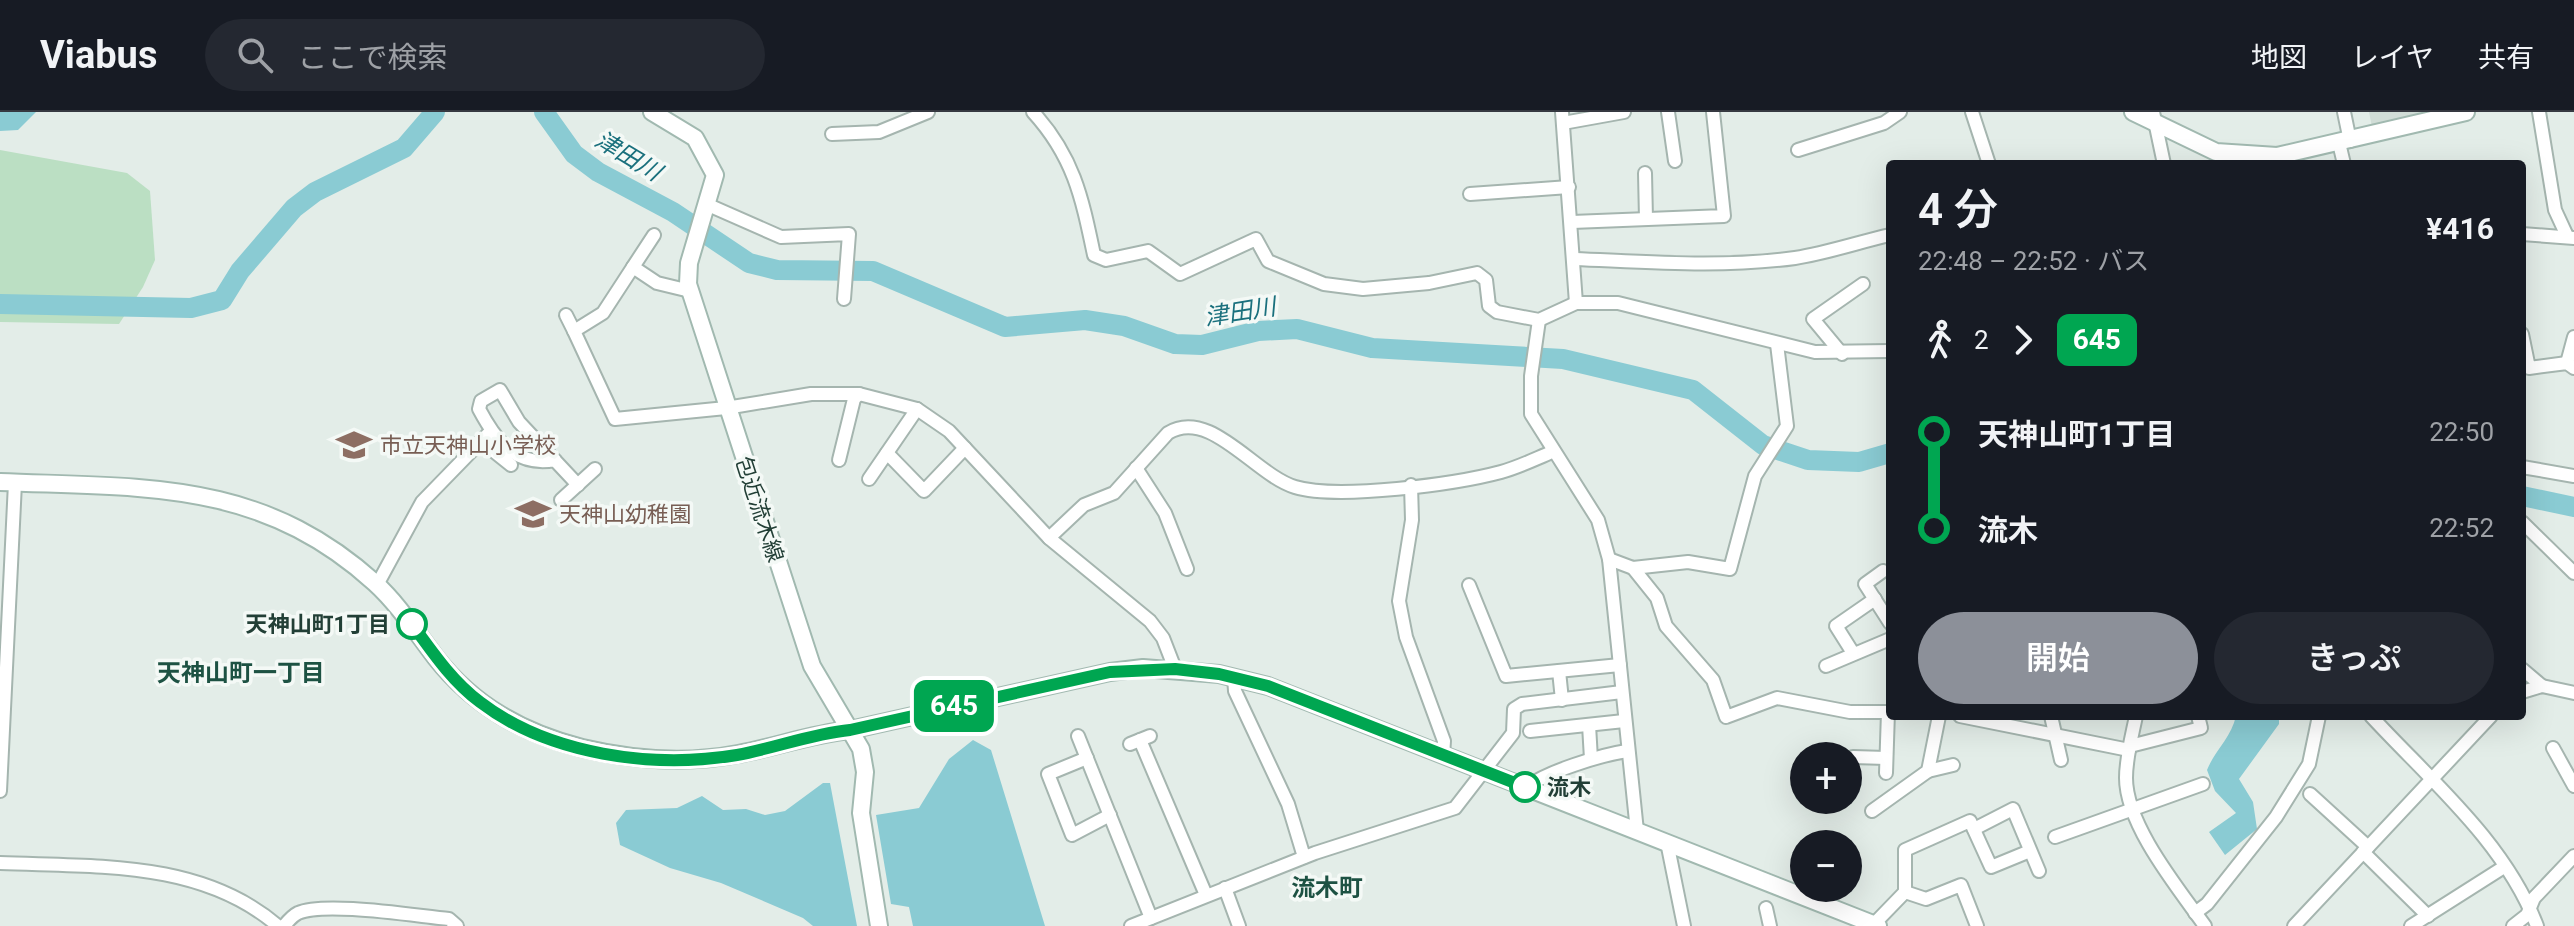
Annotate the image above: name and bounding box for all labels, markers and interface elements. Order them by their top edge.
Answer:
search box [205,19,765,91]
text: Viabus [40,33,157,77]
icon: search [233,33,277,77]
text: ここで検索 [297,40,447,75]
text: 地図 [2251,41,2307,74]
text: レイヤ [2351,41,2434,74]
text: 共有 [2478,41,2534,74]
water label: 津田川 [590,125,669,188]
text: 4 分 [1918,184,1998,236]
text: ¥416 [2426,211,2494,246]
text: 22:48 – 22:52 · バス [1918,246,2149,276]
water label: 津田川 [1202,292,1281,331]
icon: walk [1918,318,1962,362]
icon: forward [2001,318,2045,362]
text: 645 [2073,323,2121,356]
text: 2 [1974,325,1989,355]
text: 天神山町1丁目 [1978,417,2175,452]
text: 22:50 [2429,417,2494,447]
school or university icon: 市立天神山小学校 [335,426,373,464]
place label: 市立天神山小学校 [380,433,556,458]
street label: 包近流木線 [731,453,788,565]
school or university icon: 天神山幼稚園 [514,495,552,533]
place label: 天神山幼稚園 [559,502,691,527]
text: 流木 [1978,513,2038,548]
text: 22:52 [2429,513,2494,543]
marker: 天神山町1丁目 [397,609,427,639]
place label: 天神山町1丁目 [245,612,390,637]
button: 開始 [1918,612,2198,704]
button: きっぷ [2214,612,2494,704]
district label: 天神山町一丁目 [157,659,325,687]
line badge: 645 [908,680,1000,732]
text: 645 [930,689,978,722]
map controls [1790,742,1862,902]
button: + [1790,742,1862,814]
marker: 流木 [1510,772,1540,802]
place label: 流木 [1547,775,1591,800]
button: − [1790,830,1862,902]
district label: 流木町 [1291,874,1363,902]

